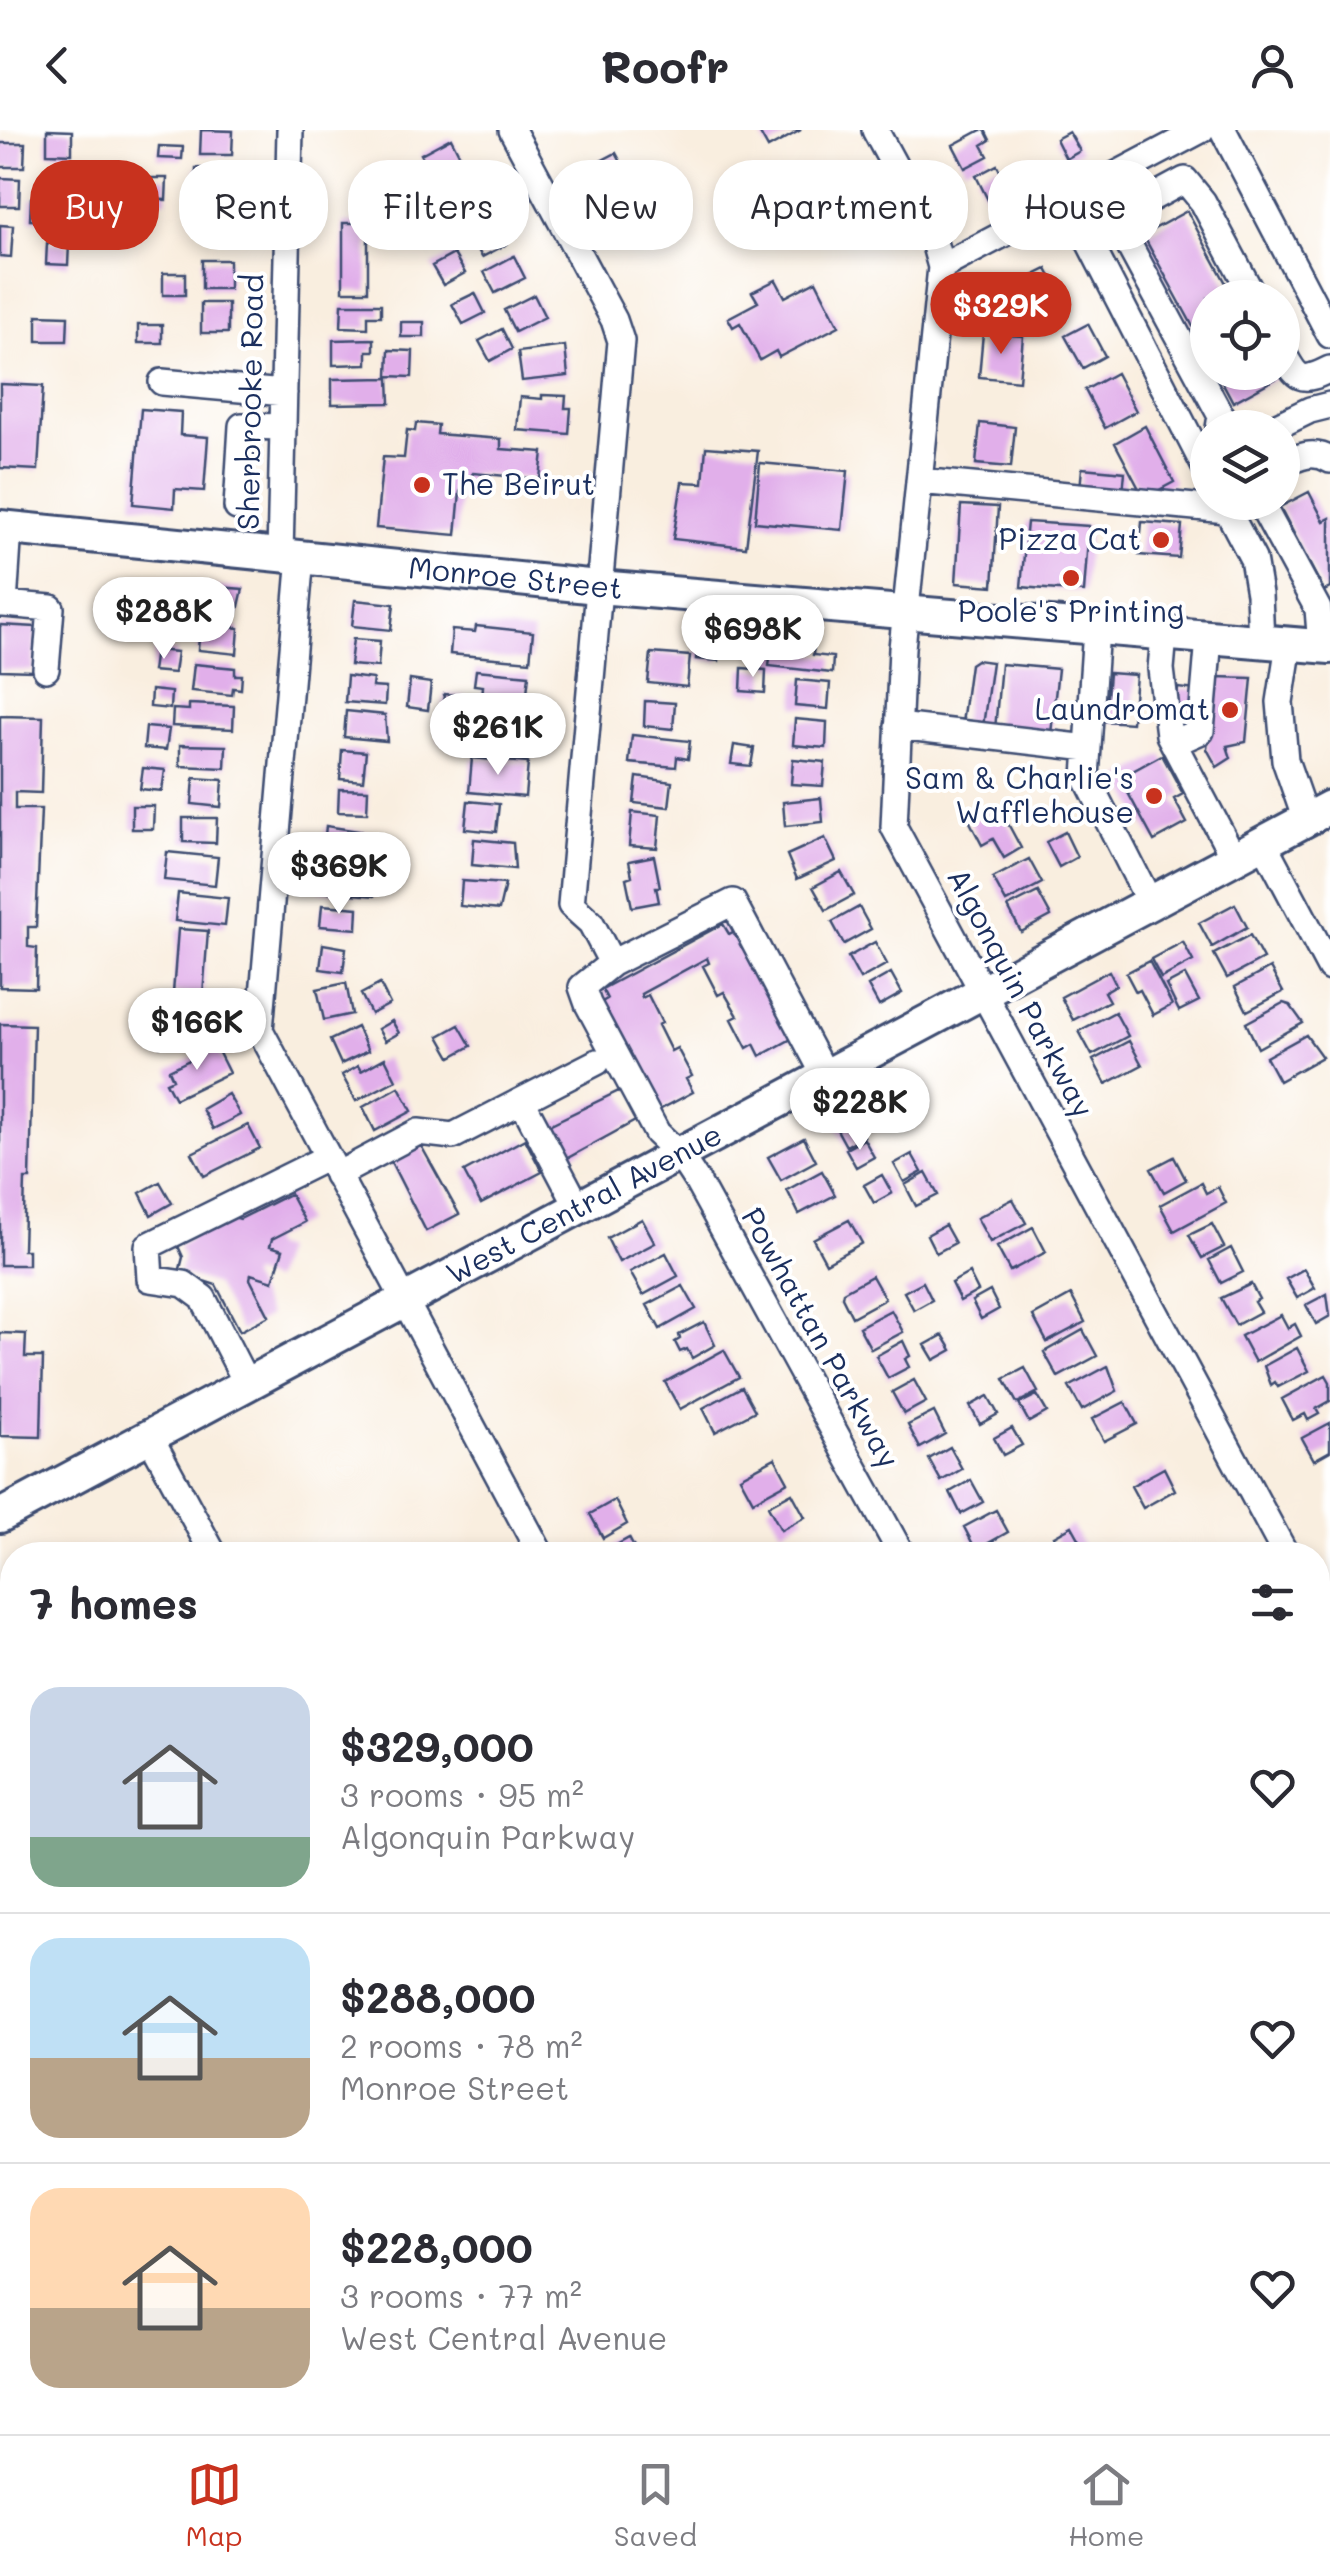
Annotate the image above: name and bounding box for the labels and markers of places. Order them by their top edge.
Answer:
pin: $329K [931,272,1071,357]
place label: The Beirut [442,463,595,503]
marker: The Beirut [411,474,433,496]
place label: Pizza Cat [999,518,1141,558]
marker: Pizza Cat [1150,529,1172,551]
marker: Poole's Printing [1060,567,1082,589]
pin: $288K [94,577,234,662]
place label: Poole's Printing [958,590,1184,630]
pin: $698K [683,595,823,680]
place label: Laundromat [1035,688,1210,728]
pin: $261K [428,693,568,778]
marker: Laundromat [1219,699,1241,721]
place label: Sam & Charlie's Wafflehouse [905,757,1134,831]
marker: Sam & Charlie's Wafflehouse [1143,785,1165,807]
pin: $369K [269,832,409,917]
pin: $166K [127,988,267,1073]
pin: $228K [790,1068,930,1153]

